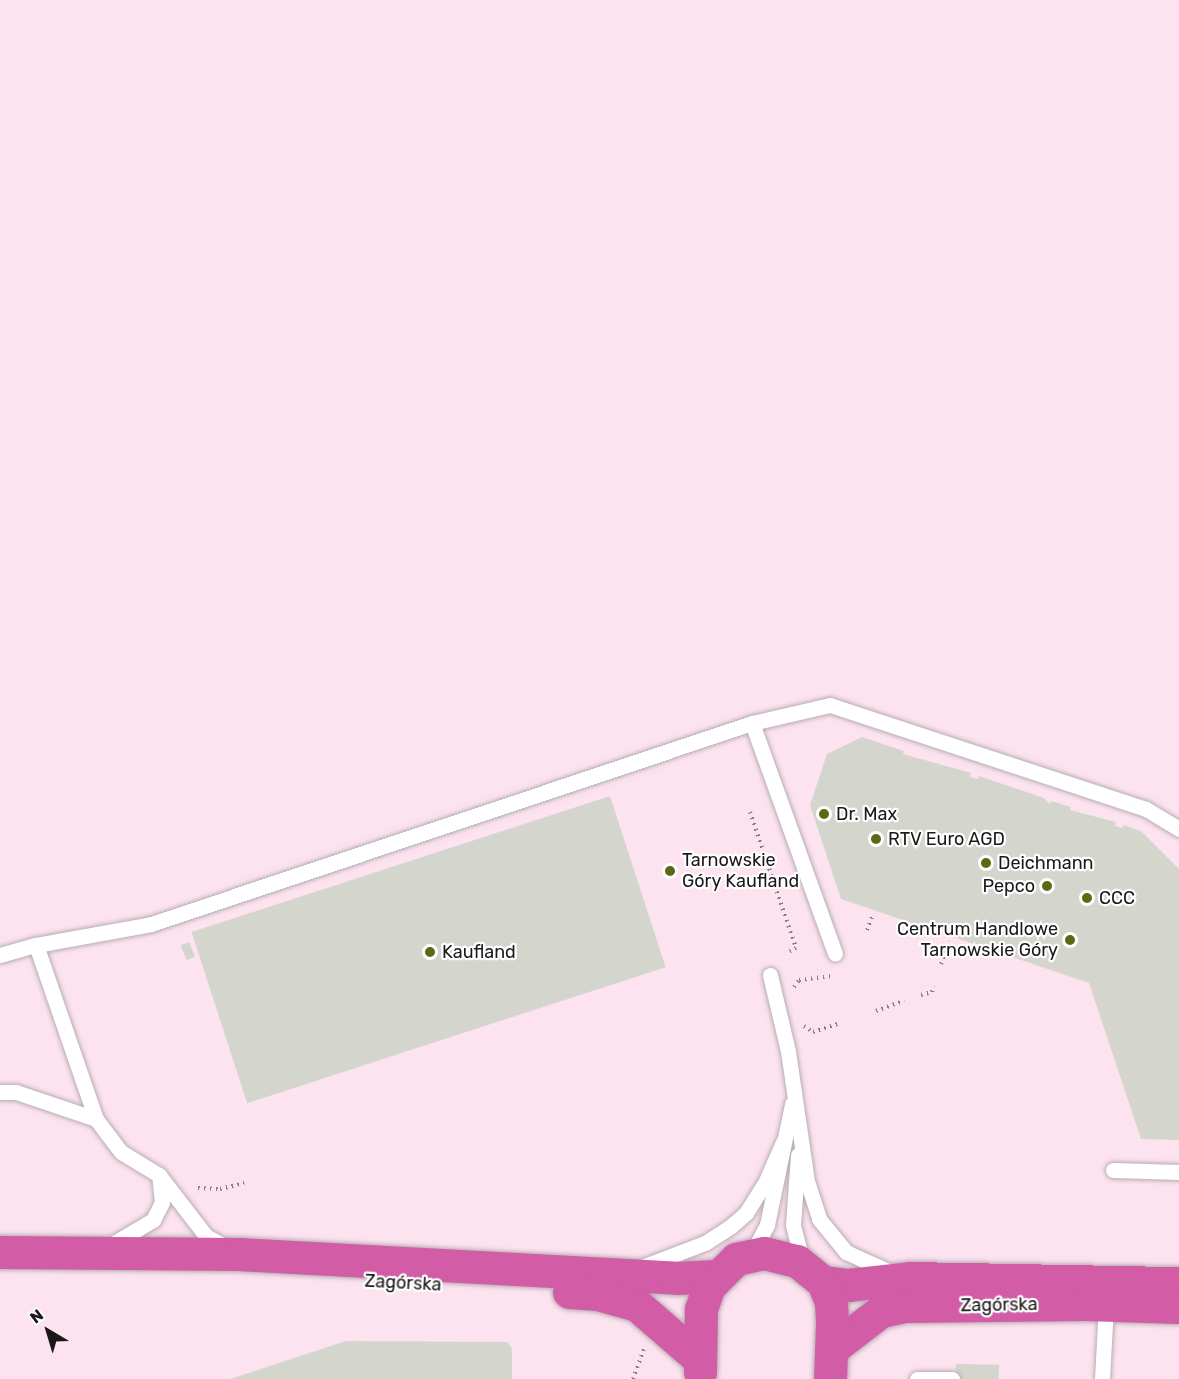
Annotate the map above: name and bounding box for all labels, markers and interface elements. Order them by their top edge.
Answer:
place label: Dr. Max [836,803,897,825]
marker: Dr. Max [817,807,831,821]
place label: RTV Euro AGD [888,828,1006,850]
marker: RTV Euro AGD [869,832,883,846]
place label: Tarnowskie Góry Kaufland [682,850,800,892]
place label: Deichmann [998,852,1093,874]
marker: Deichmann [979,856,993,870]
marker: Tarnowskie Góry Kaufland [663,864,677,878]
place label: Pepco [982,875,1035,897]
marker: Pepco [1040,879,1054,893]
place label: CCC [1099,887,1135,909]
marker: CCC [1080,891,1094,905]
place label: Centrum Handlowe Tarnowskie Góry [897,919,1058,962]
marker: Centrum Handlowe Tarnowskie Góry [1063,933,1077,947]
place label: Kaufland [442,941,516,963]
marker: Kaufland [423,945,437,959]
street label: Zagórska [364,1270,442,1296]
street label: Zagórska [960,1294,1038,1316]
north arrow [18,1301,78,1361]
text: N [26,1305,47,1327]

